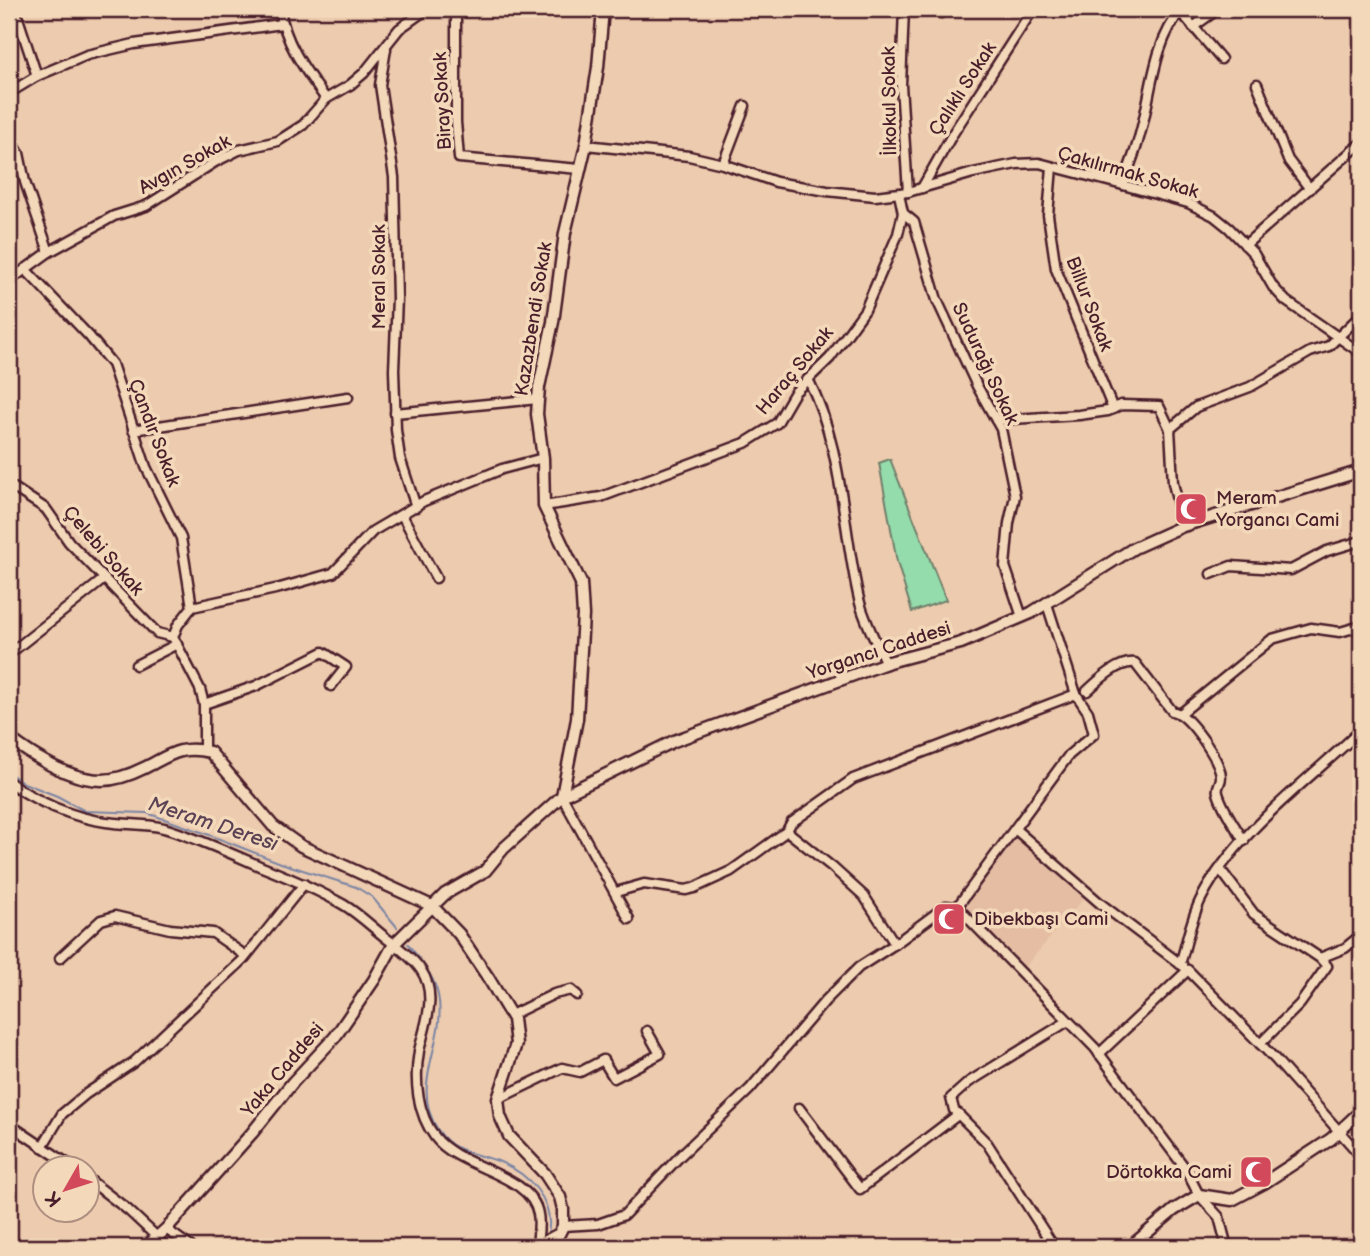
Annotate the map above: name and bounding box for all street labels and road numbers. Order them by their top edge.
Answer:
street label: Çalıklı Sokak [924,37,1002,140]
street label: İlkokul Sokak [878,45,902,156]
street label: Biray Sokak [429,51,457,151]
street label: Avgın Sokak [135,130,236,200]
street label: Çakılırmak Sokak [1055,142,1202,204]
street label: Meral Sokak [368,224,391,330]
street label: Kazazbendi Sokak [510,240,558,398]
street label: Billur Sokak [1060,253,1118,355]
street label: Sudurağı Sokak [947,299,1024,429]
street label: Haraç Sokak [751,322,839,420]
street label: Çandır Sokak [123,376,185,491]
street label: Çelebi Sokak [58,501,149,601]
street label: Yorgancı Caddesi [803,617,954,685]
street label: Yaka Caddesi [236,1018,329,1123]

